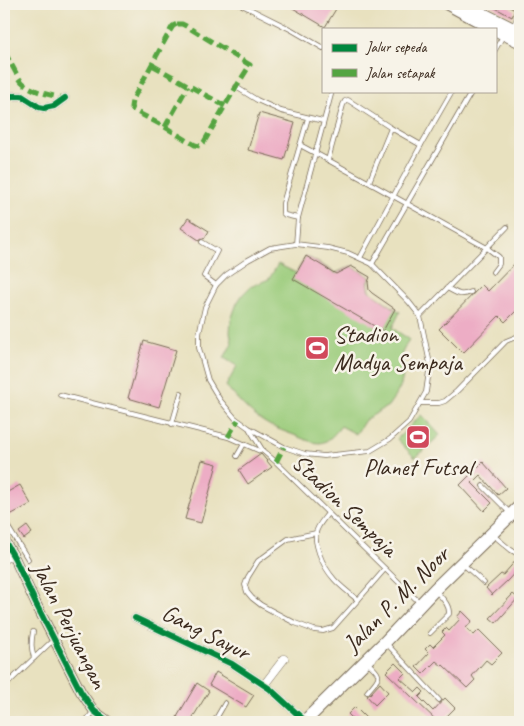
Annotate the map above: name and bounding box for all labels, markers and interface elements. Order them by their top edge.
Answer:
legend [322,28,496,92]
text: Jalur sepeda [365,38,428,57]
text: Jalan setapak [365,64,436,83]
place label: Stadion Madya Sempaja [334,319,463,377]
sports icon: Stadion Madya Sempaja [304,335,330,361]
sports icon: Planet Futsal [405,424,431,450]
street label: Stadion Sempaja [286,447,406,564]
place label: Planet Futsal [364,452,476,482]
street label: Jalan P. M. Noor [336,538,457,659]
street label: Jalan Perjuangan [25,556,115,694]
street label: Gang Sayur [157,597,257,668]

